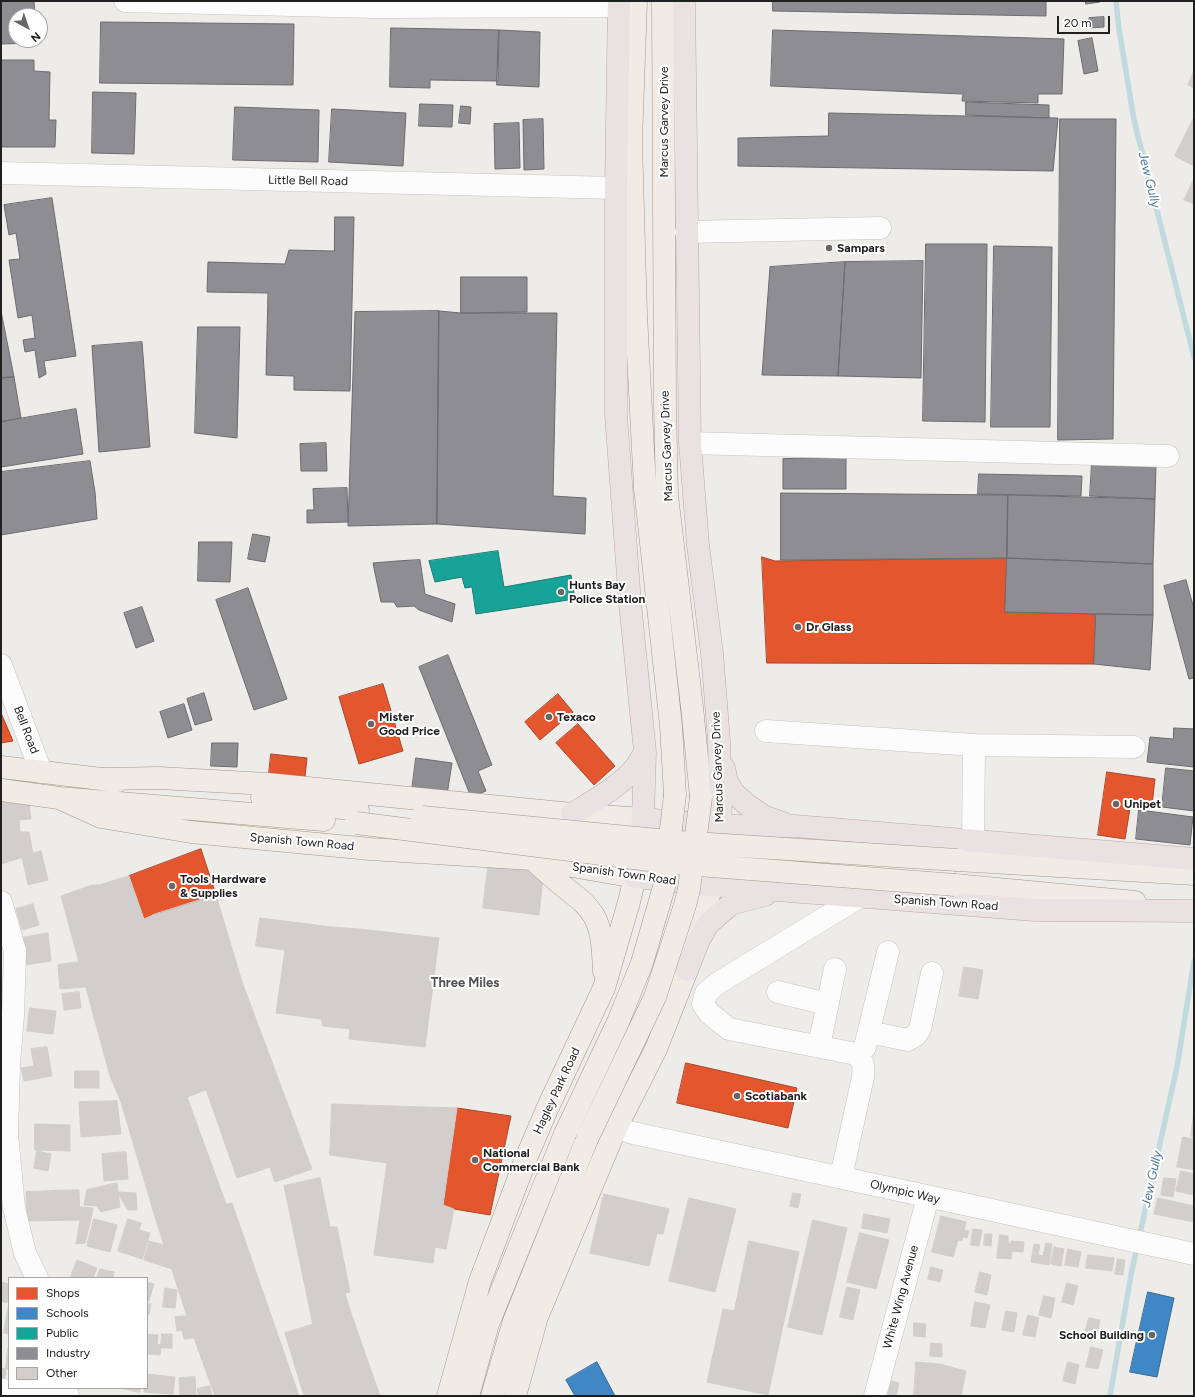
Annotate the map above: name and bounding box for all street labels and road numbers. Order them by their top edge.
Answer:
street label: Marcus Garvey Drive [657,67,671,177]
street label: Little Bell Road [268,173,348,189]
street label: Marcus Garvey Drive [658,390,676,502]
street label: Bell Road [10,704,42,756]
street label: Marcus Garvey Drive [709,711,727,823]
street label: Spanish Town Road [249,830,355,854]
street label: Spanish Town Road [571,860,677,888]
street label: Spanish Town Road [893,892,999,914]
street label: Hagley Park Road [531,1045,583,1137]
street label: Olympic Way [869,1177,941,1207]
street label: White Wing Avenue [880,1244,922,1350]

